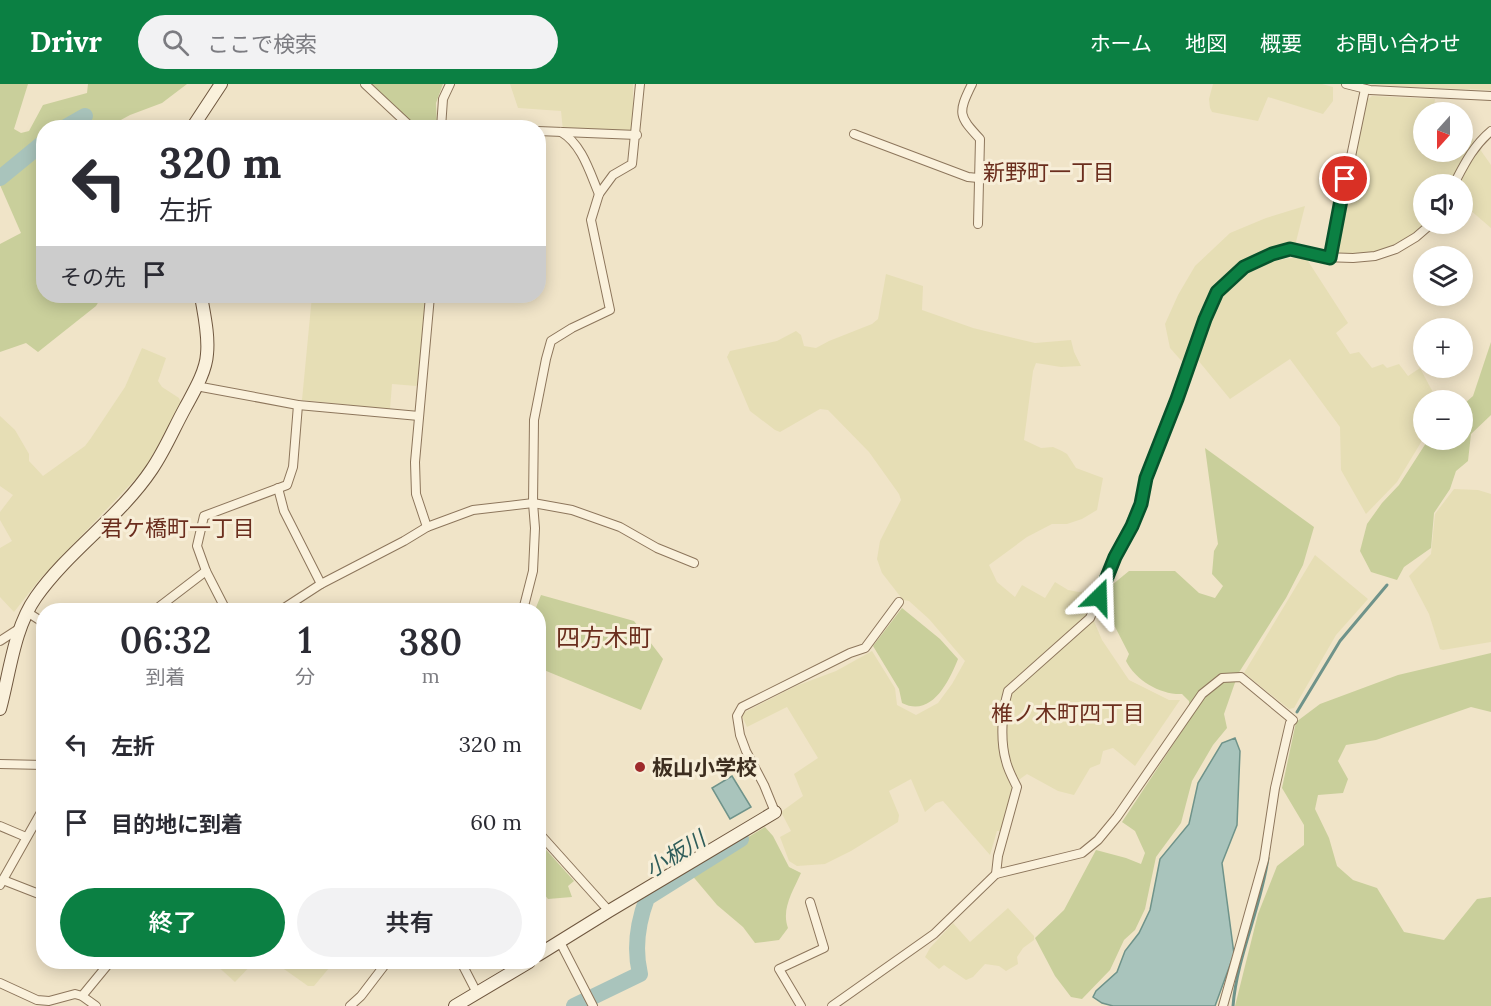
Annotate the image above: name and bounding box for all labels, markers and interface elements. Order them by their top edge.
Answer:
search box [138,15,558,69]
text: Drivr [30,24,102,60]
icon: search [159,26,192,59]
text: ここで検索 [207,30,317,58]
text: ホーム [1090,30,1152,57]
text: 地図 [1185,30,1227,57]
text: 概要 [1260,30,1302,57]
text: お問い合わせ [1335,30,1461,57]
north arrow [1413,102,1473,162]
map controls [1413,102,1473,450]
text: 320 m [159,136,281,190]
icon: left [60,144,138,222]
pin [1319,153,1370,204]
district label: 新野町一丁目 [983,158,1115,186]
icon: arrive [1328,162,1361,195]
button: sound [1413,174,1473,234]
text: 左折 [159,193,213,227]
button: layers [1413,246,1473,306]
icon: arrive [138,258,171,291]
text: その先 [60,263,126,291]
button: + [1413,318,1473,378]
button: − [1413,390,1473,450]
district label: 君ケ橋町一丁目 [101,514,255,542]
position arrow [1067,565,1131,629]
text: 06:32 [120,617,212,663]
text: 1 [298,617,312,663]
text: 380 [399,619,462,665]
district label: 四方木町 [556,622,652,653]
text: m [422,663,440,688]
text: 到着 [146,664,186,689]
text: 分 [295,664,315,689]
district label: 椎ノ木町四丁目 [991,699,1145,727]
icon: left [60,728,93,761]
text: 320 m [459,730,522,758]
text: 左折 [111,732,155,760]
place label: 板山小学校 [652,754,757,781]
marker: 板山小学校 [633,760,647,774]
icon: arrive [60,806,93,839]
text: 60 m [470,808,522,836]
text: 目的地に到着 [111,810,243,838]
water label: 小板川 [640,824,712,883]
button: 終了 [60,888,285,957]
button: 共有 [297,888,522,957]

